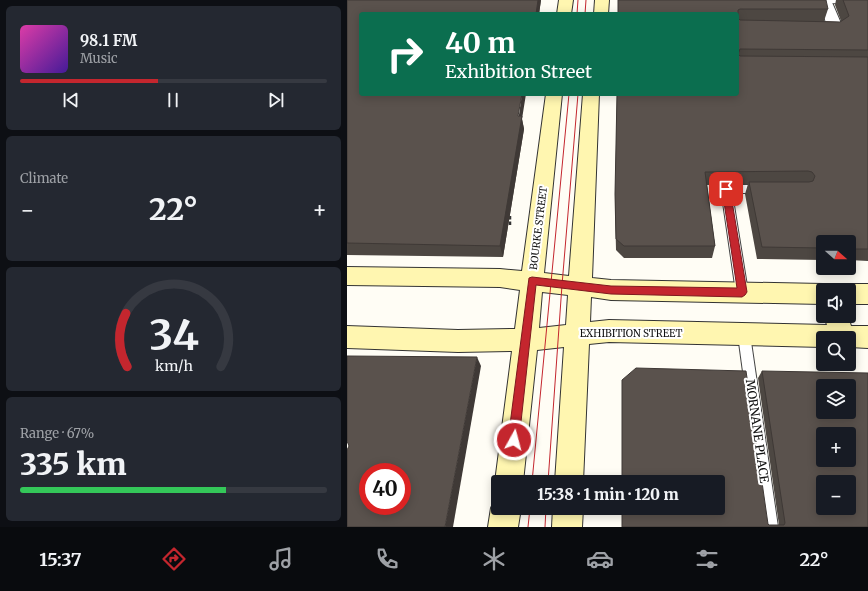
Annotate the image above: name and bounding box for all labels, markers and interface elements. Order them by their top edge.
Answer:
text: 40 m [445,25,516,61]
icon: right [379,28,431,80]
text: 98.1 FM [80,31,137,50]
text: Music [80,50,118,67]
text: Exhibition Street [445,60,592,83]
icon: previous [60,89,82,111]
icon: pause [162,89,184,111]
icon: next [265,89,287,111]
text: Climate [20,170,68,187]
pin [709,172,743,206]
icon: arrive [715,178,737,200]
street label: BOURKE STREET [527,186,550,270]
text: 22° [149,190,198,228]
text: − [20,196,35,224]
text: + [312,196,327,224]
north arrow [816,235,856,275]
map controls [816,235,856,515]
button: sound [816,283,856,323]
text: 34 [149,308,198,360]
street label: EXHIBITION STREET [580,327,682,340]
button: search [816,331,856,371]
text: km/h [155,356,193,374]
street label: MORNANE PLACE [743,378,772,484]
button: layers [816,379,856,419]
position arrow [493,419,535,461]
text: Range · 67% [20,425,94,442]
button: + [816,427,856,467]
text: 335 km [20,445,127,483]
speed limit sign: 40 [359,463,411,515]
button: − [816,475,856,515]
text: 15:38 · 1 min · 120 m [537,485,679,504]
icon: directions [160,545,188,573]
icon: music [267,545,295,573]
icon: phone [373,545,401,573]
icon: climate [480,545,508,573]
icon: car [586,545,614,573]
icon: filters [693,545,721,573]
text: 15:37 [39,548,82,571]
text: 22° [799,548,829,571]

